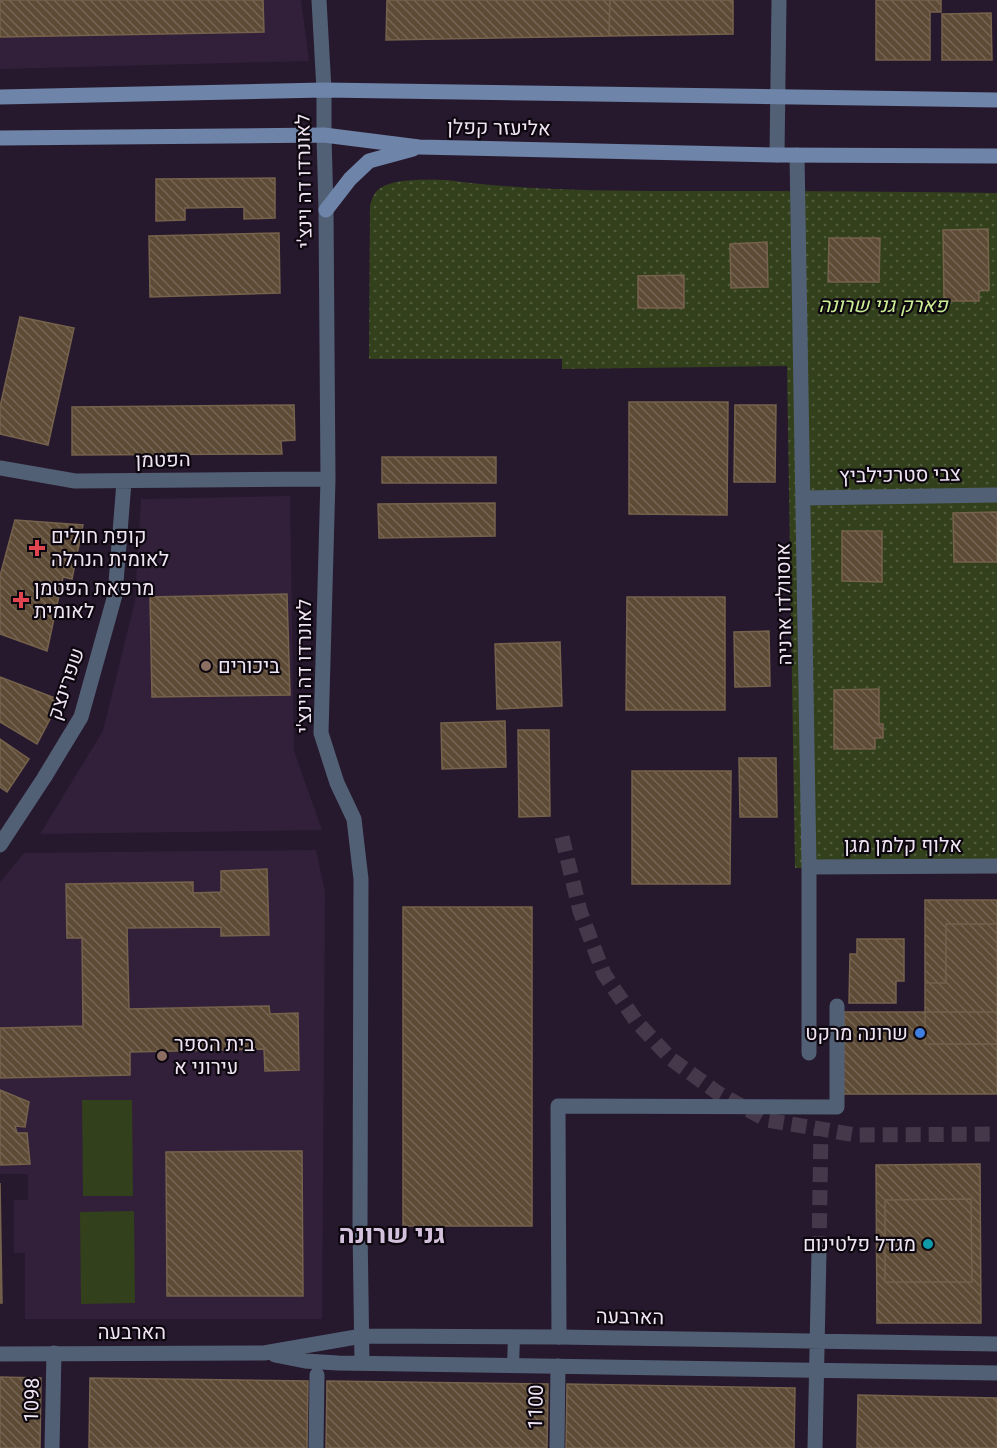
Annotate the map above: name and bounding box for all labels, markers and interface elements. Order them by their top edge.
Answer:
street label: אליעזר קפלן [447,113,551,143]
street label: לאונרדו דה וינצ'י [288,114,320,248]
park label: פארק גני שרונה [818,291,949,320]
street label: הפטמן [135,445,191,475]
street label: צבי סטרכילביץ [839,459,961,491]
place label: קופת חולים לאומית הנהלה [51,522,169,574]
marker: קופת חולים לאומית הנהלה [28,539,46,557]
street label: אוסוולדו ארניה [768,542,800,666]
place label: מרפאת הפטמן לאומית [34,574,154,626]
marker: מרפאת הפטמן לאומית [12,591,30,609]
street label: לאונרדו דה וינצ'י [290,599,319,733]
street label: שפרינצק [40,644,92,724]
place label: ביכורים [218,652,280,681]
marker: ביכורים [199,659,213,673]
street label: אלוף קלמן מגן [844,831,962,860]
place label: שרונה מרקט [805,1019,908,1048]
marker: שרונה מרקט [913,1026,927,1040]
place label: בית הספר עירוני א [174,1030,255,1082]
marker: בית הספר עירוני א [155,1049,169,1063]
district label: גני שרונה [339,1216,445,1254]
place label: מגדל פלטינום [803,1230,916,1259]
marker: מגדל פלטינום [921,1237,935,1251]
street label: הארבעה [596,1302,664,1332]
street label: הארבעה [98,1318,166,1347]
street label: 1098 [17,1377,47,1423]
street label: 1100 [521,1384,551,1430]

